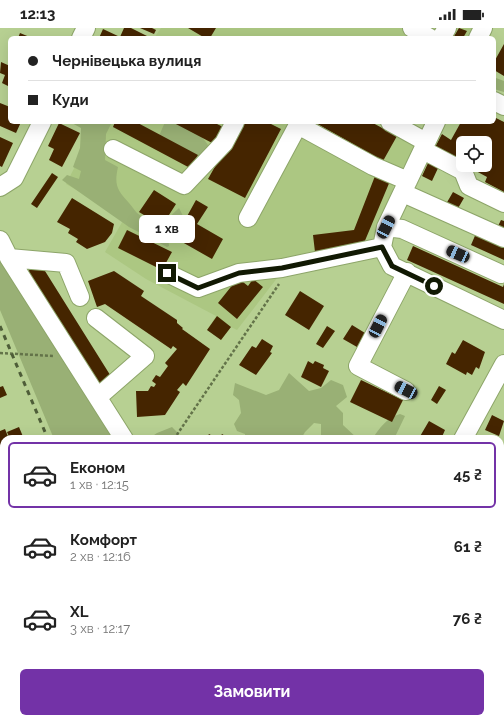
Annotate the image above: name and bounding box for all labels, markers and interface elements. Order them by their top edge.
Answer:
text: 12:13 [20,5,55,23]
text: Чернівецька вулиця [52,52,201,70]
text: Куди [52,91,89,109]
map controls [456,136,492,172]
button: locate [456,136,492,172]
car [375,214,397,240]
callout: 1 хв [139,215,195,243]
text: 1 хв [155,221,179,236]
car [445,244,471,264]
route end [158,264,176,282]
route start [425,277,443,295]
car [367,313,389,339]
car [393,379,419,401]
icon: car [22,457,58,493]
text: Економ [70,459,125,477]
text: 45 ₴ [454,466,482,484]
text: 1 хв · 12:15 [70,477,129,492]
icon: car [22,529,58,565]
text: Комфорт [70,531,137,549]
text: 61 ₴ [454,538,482,556]
text: 2 хв · 12:16 [70,549,131,564]
icon: car [22,601,58,637]
text: XL [70,603,88,621]
text: 76 ₴ [453,610,482,628]
text: 3 хв · 12:17 [70,621,130,636]
button: Замовити [20,669,484,715]

